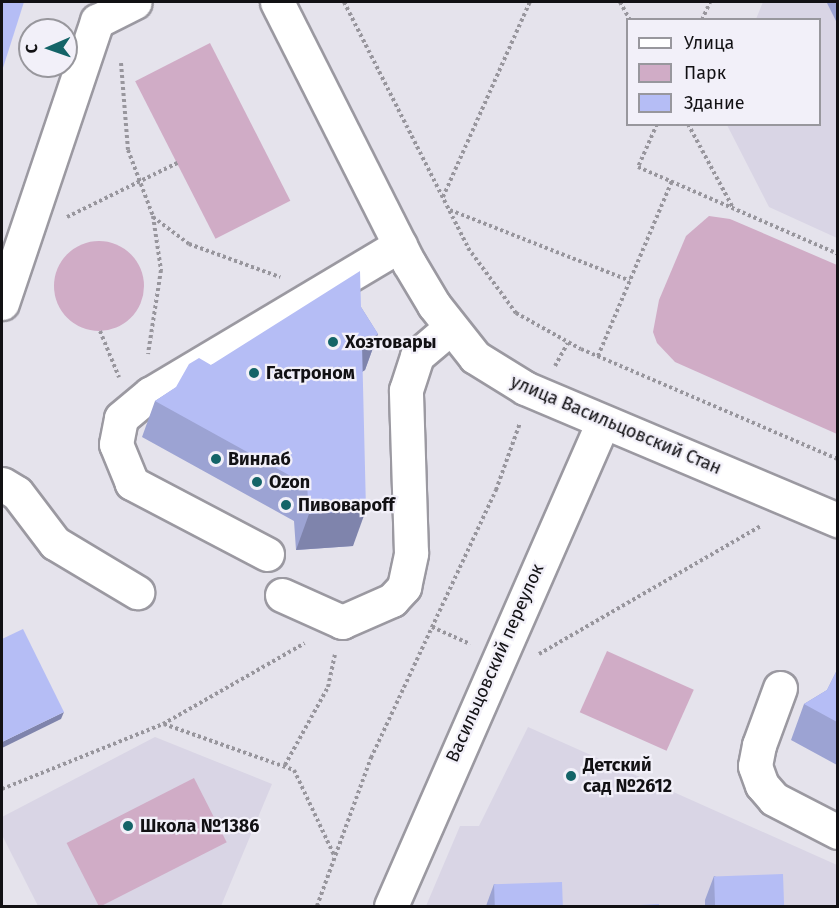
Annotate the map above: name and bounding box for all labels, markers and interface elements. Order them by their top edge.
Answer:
north arrow [18,18,78,78]
legend [626,18,821,126]
text: Улица [684,32,734,54]
text: С [22,44,41,54]
text: Парк [684,62,726,84]
text: Здание [684,92,745,114]
place label: Хозтовары [345,331,437,353]
marker: Хозтовары [326,335,340,349]
place label: Гастроном [266,362,355,384]
marker: Гастроном [247,366,261,380]
street label: улица Васильцовский Стан [507,371,725,479]
place label: Винлаб [228,448,291,470]
marker: Винлаб [209,452,223,466]
place label: Ozon [269,471,310,493]
marker: Ozon [250,475,264,489]
place label: Пивовароff [298,494,395,516]
marker: Пивовароff [279,498,293,512]
street label: Васильцовский переулок [441,560,549,766]
place label: Детский сад №2612 [583,755,672,798]
marker: Детский сад №2612 [564,769,578,783]
place label: Школа №1386 [140,815,259,837]
marker: Школа №1386 [121,819,135,833]

